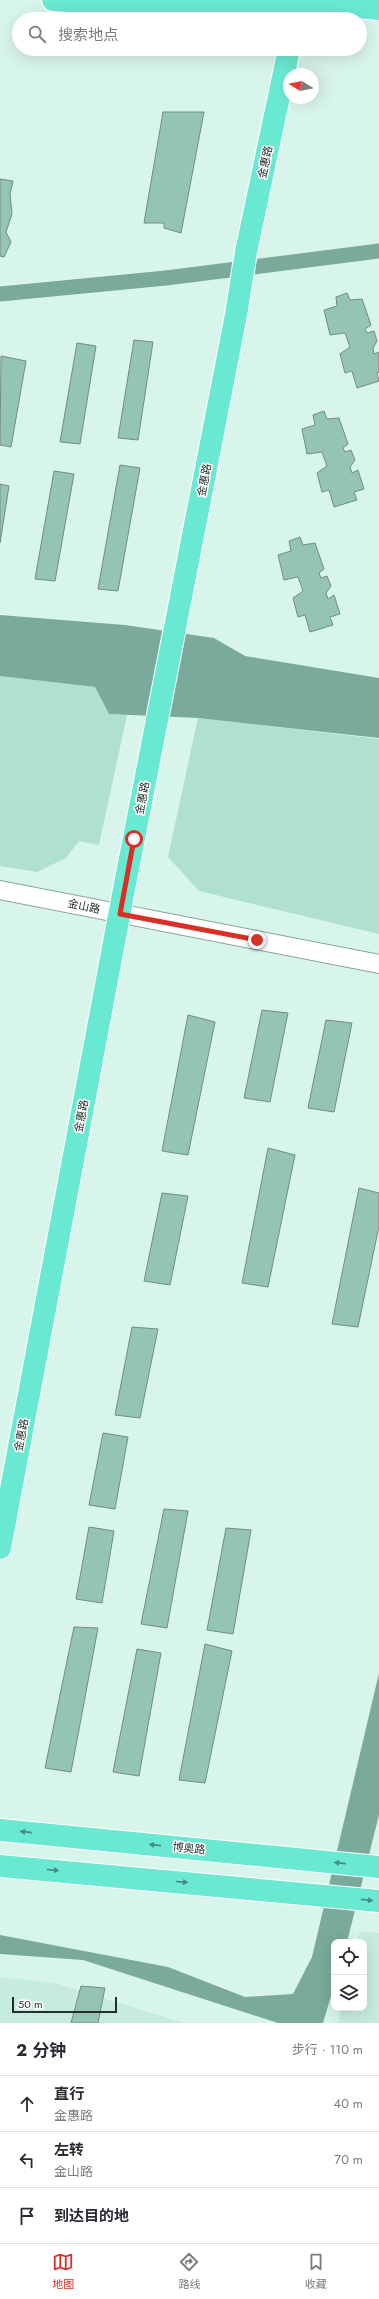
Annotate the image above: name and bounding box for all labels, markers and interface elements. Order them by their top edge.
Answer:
search box [12,12,367,56]
icon: search [26,23,48,45]
text: 搜索地点 [58,24,118,46]
north arrow [283,68,319,104]
street label: 金惠路 [254,144,276,180]
street label: 金惠路 [193,462,215,498]
street label: 金惠路 [131,780,153,816]
route start [125,830,143,848]
street label: 金山路 [66,895,102,917]
route end [248,931,266,949]
street label: 金惠路 [70,1098,92,1134]
street label: 金惠路 [10,1417,32,1453]
one-way arrow [20,1829,32,1836]
street label: 博奥路 [172,1838,206,1858]
one-way arrow [149,1842,161,1848]
one-way arrow [334,1860,346,1866]
one-way arrow [47,1867,59,1874]
one-way arrow [176,1879,188,1885]
one-way arrow [361,1896,373,1903]
map controls [331,1939,367,2011]
button: locate [331,1939,367,1975]
button: layers [331,1975,367,2011]
scale bar [12,1995,117,2014]
text: 50 m [18,1996,43,2012]
text: 2 分钟 [16,2038,66,2062]
text: 步行 · 110 m [292,2040,363,2059]
text: 直行 [54,2083,84,2105]
icon: ahead [16,2093,38,2115]
text: 40 m [334,2094,363,2113]
text: 金惠路 [54,2106,93,2125]
text: 左转 [54,2139,84,2161]
icon: left [16,2149,38,2171]
text: 70 m [334,2150,363,2169]
text: 金山路 [54,2162,93,2181]
icon: arrive [16,2205,38,2227]
text: 到达目的地 [54,2205,129,2227]
tab: 地图 [52,2251,74,2292]
tab: 路线 [178,2251,200,2292]
tab: 收藏 [305,2251,327,2292]

